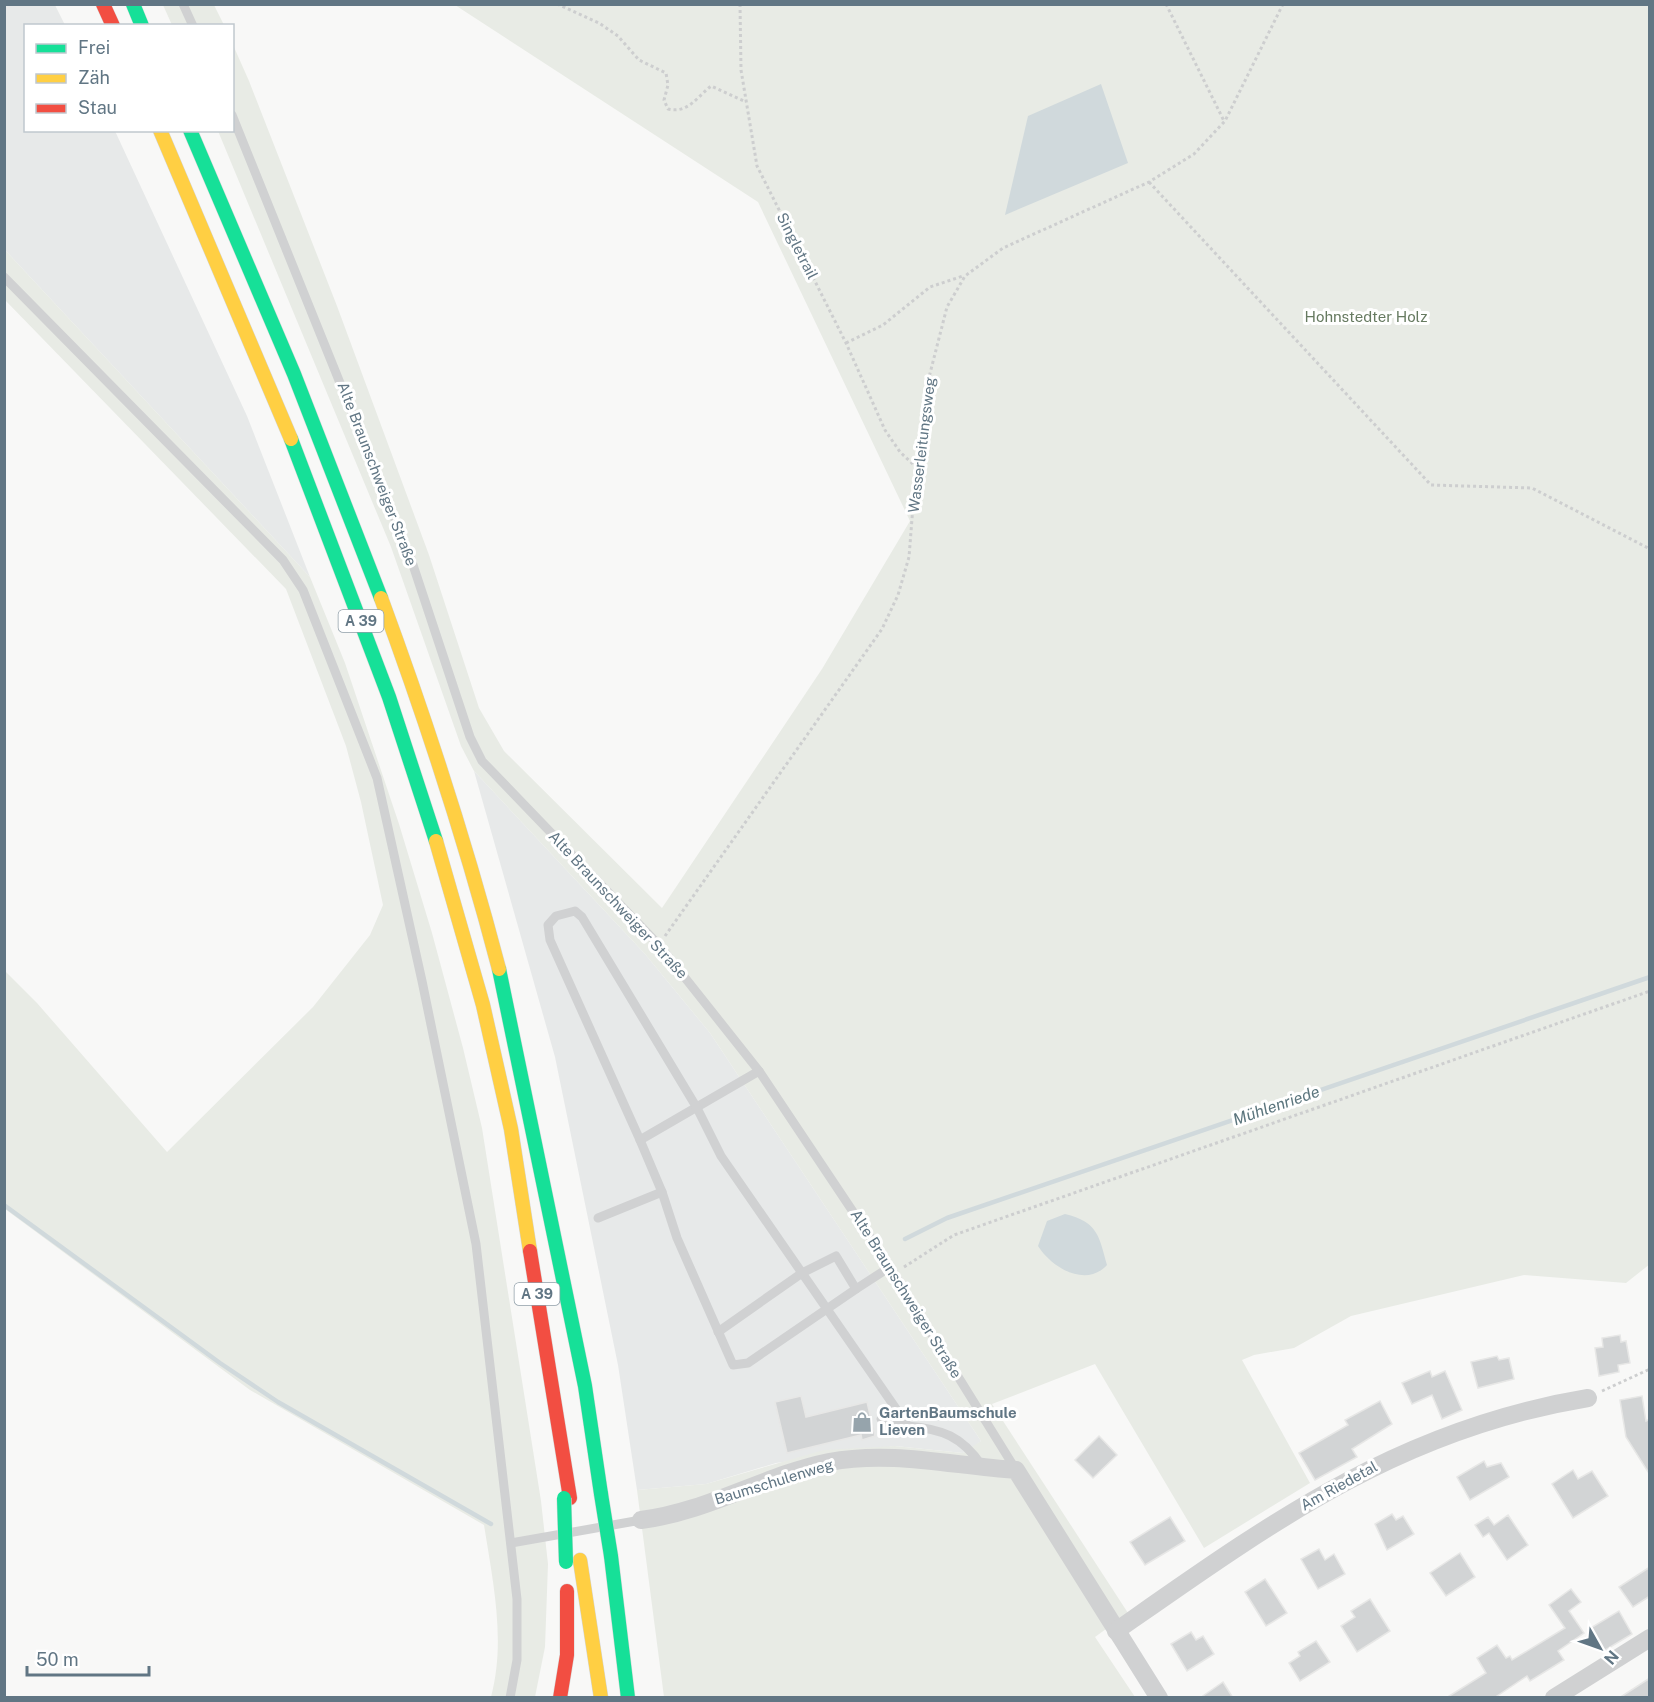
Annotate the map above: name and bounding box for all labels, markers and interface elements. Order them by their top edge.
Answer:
legend [24,24,234,132]
text: Frei [78,37,110,58]
text: Zäh [78,67,110,88]
text: Stau [78,97,117,118]
street label: Singletrail [773,210,821,282]
park label: Hohnstedter Holz [1305,308,1427,325]
street label: Wasserleitungsweg [905,376,938,514]
street label: Alte Braunschweiger Straße [335,380,420,568]
road number: A 39 [338,610,384,632]
street label: Alte Braunschweiger Straße [546,827,691,982]
water label: Mühlenriede [1230,1082,1322,1129]
street label: Alte Braunschweiger Straße [847,1206,965,1381]
road number: A 39 [514,1283,560,1305]
place label: GartenBaumschule Lieven [879,1404,1017,1438]
shop icon: GartenBaumschule Lieven [850,1410,874,1434]
street label: Baumschulenweg [712,1455,835,1508]
street label: Am Riedetal [1297,1457,1380,1514]
north arrow [1570,1618,1630,1678]
scale bar [27,1639,148,1677]
text: N [1600,1646,1622,1668]
text: 50 m [36,1649,79,1670]

